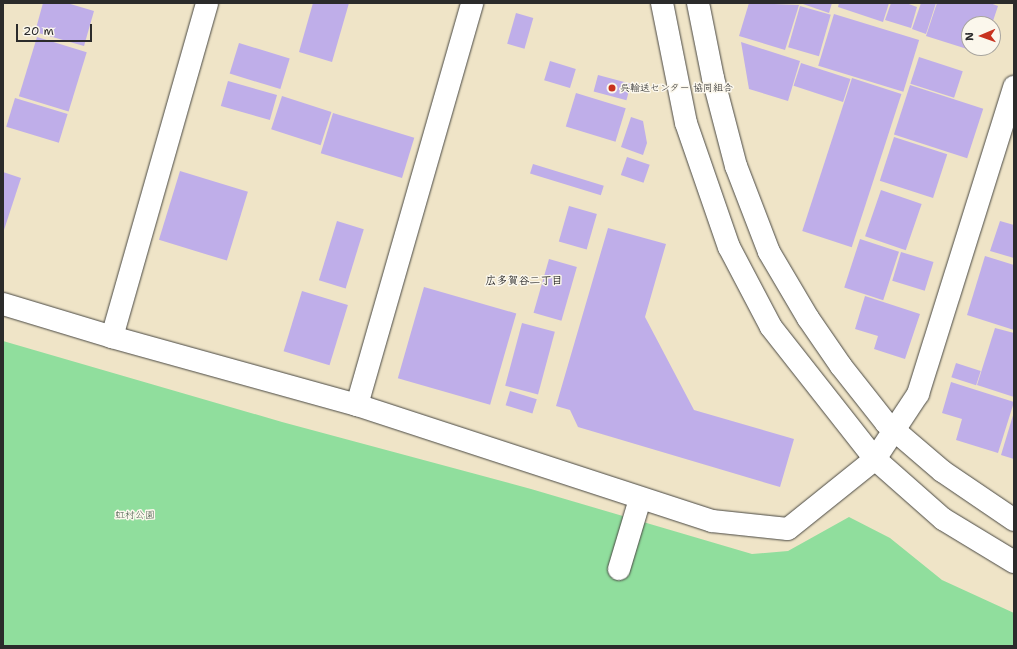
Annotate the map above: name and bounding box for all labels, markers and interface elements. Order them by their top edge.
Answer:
scale bar [18,16,94,42]
north arrow [961,16,1001,56]
text: 20 m [23,23,54,39]
text: N [962,32,977,41]
place label: 呉輸送センター 協同組合 [620,82,733,94]
marker: 呉輸送センター 協同組合 [607,83,617,93]
district label: 広多賀谷二丁目 [486,274,562,288]
park label: 虹村公園 [115,509,155,521]

